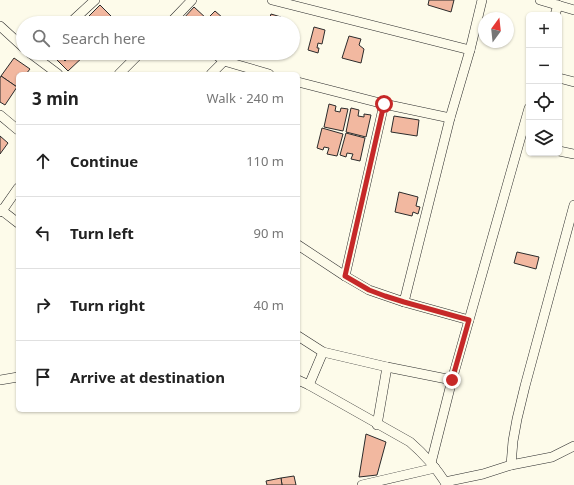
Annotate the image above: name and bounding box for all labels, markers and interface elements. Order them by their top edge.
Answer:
north arrow [478,12,514,48]
map controls [526,12,562,156]
button: + [526,12,562,48]
search box [16,16,300,60]
icon: search [30,27,52,49]
text: Search here [62,28,145,48]
button: − [526,48,562,84]
button: locate [526,84,562,120]
text: 3 min [32,87,79,110]
text: Walk · 240 m [206,89,284,107]
route start [375,95,393,113]
button: layers [526,120,562,156]
icon: ahead [32,150,54,172]
text: Continue [70,151,138,171]
text: 110 m [246,152,284,170]
icon: left [32,222,54,244]
text: Turn left [70,223,134,243]
text: 90 m [254,224,284,242]
icon: right [32,294,54,316]
text: Turn right [70,295,145,315]
text: 40 m [254,296,284,314]
icon: arrive [32,366,54,388]
text: Arrive at destination [70,367,225,387]
route end [443,371,461,389]

